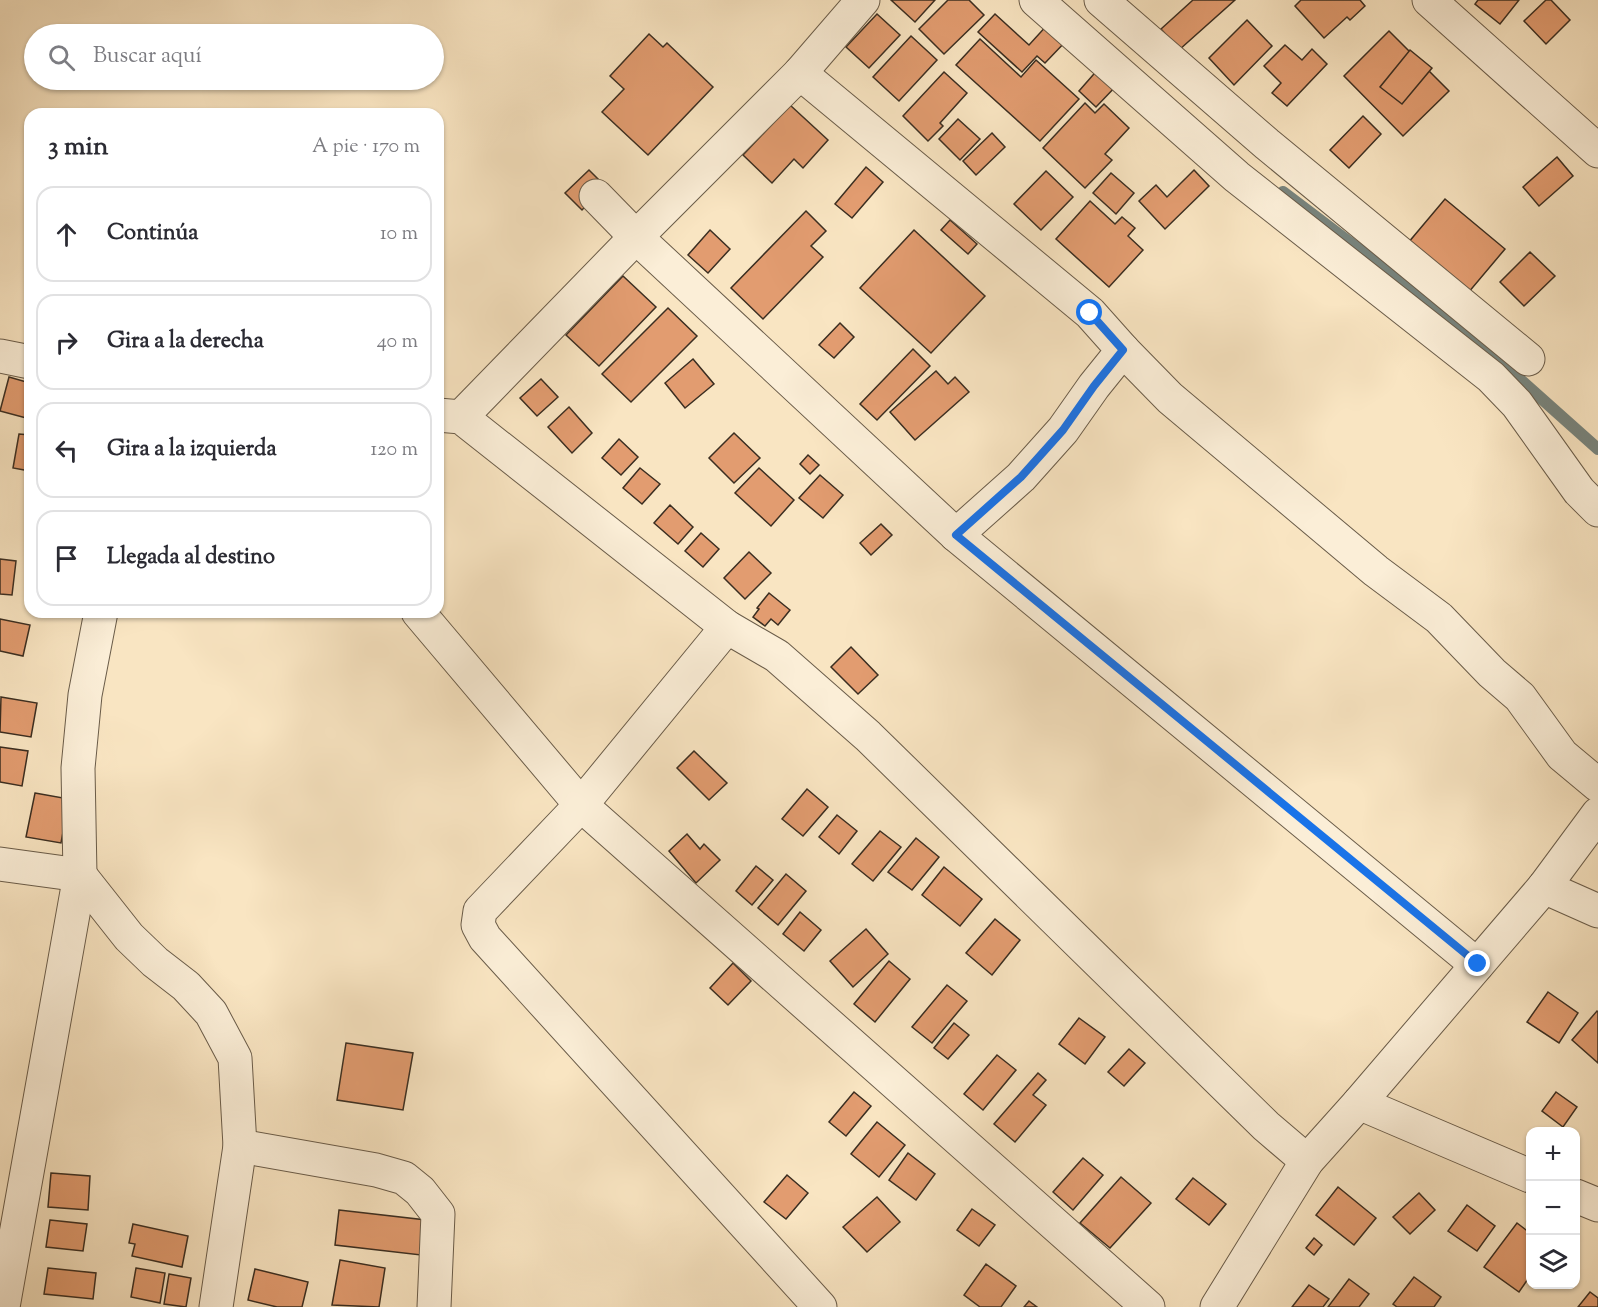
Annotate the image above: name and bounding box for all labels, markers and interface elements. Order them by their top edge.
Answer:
search box [24,24,444,90]
icon: search [45,41,78,74]
text: Buscar aquí [93,41,202,73]
text: 3 min [48,129,108,166]
text: A pie · 170 m [312,133,420,162]
icon: ahead [50,218,83,251]
text: Continúa [107,218,198,250]
text: 10 m [380,220,418,249]
route start [1076,299,1102,325]
icon: right [50,326,83,359]
text: Gira a la derecha [107,326,264,358]
text: 40 m [377,328,418,357]
icon: left [50,434,83,467]
text: Gira a la izquierda [107,434,277,466]
text: 120 m [370,436,418,465]
icon: arrive [50,542,83,575]
text: Llegada al destino [107,542,275,574]
route end [1464,950,1490,976]
map controls [1526,1127,1580,1289]
button: + [1526,1127,1580,1181]
button: − [1526,1181,1580,1235]
button: layers [1526,1235,1580,1289]

